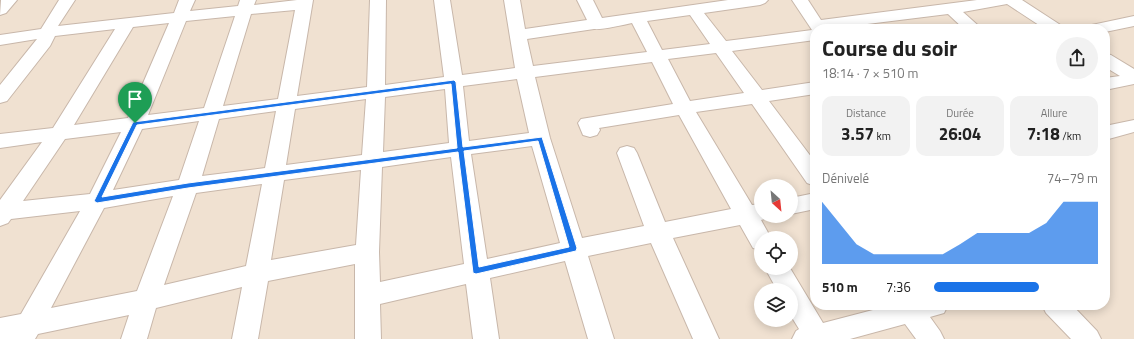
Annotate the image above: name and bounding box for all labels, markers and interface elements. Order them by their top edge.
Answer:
text: Course du soir [822,31,957,65]
button: share [1056,37,1098,79]
text: 18:14 · 7 × 510 m [822,63,918,83]
pin [118,82,152,123]
icon: arrive [124,88,146,110]
text: Distance [846,105,886,121]
text: Durée [946,105,974,121]
text: Allure [1041,105,1067,121]
text: 3.57 [841,121,874,147]
text: 26:04 [939,121,981,147]
text: 7:18 [1027,121,1060,147]
text: km [874,128,891,144]
text: /km [1060,128,1081,144]
text: Dénivelé [822,168,869,188]
text: 74–79 m [1047,168,1098,188]
north arrow [754,179,798,223]
map controls [754,179,798,327]
button: locate [754,231,798,275]
text: 510 m [822,277,858,297]
text: 7:36 [886,277,911,297]
button: layers [754,283,798,327]

